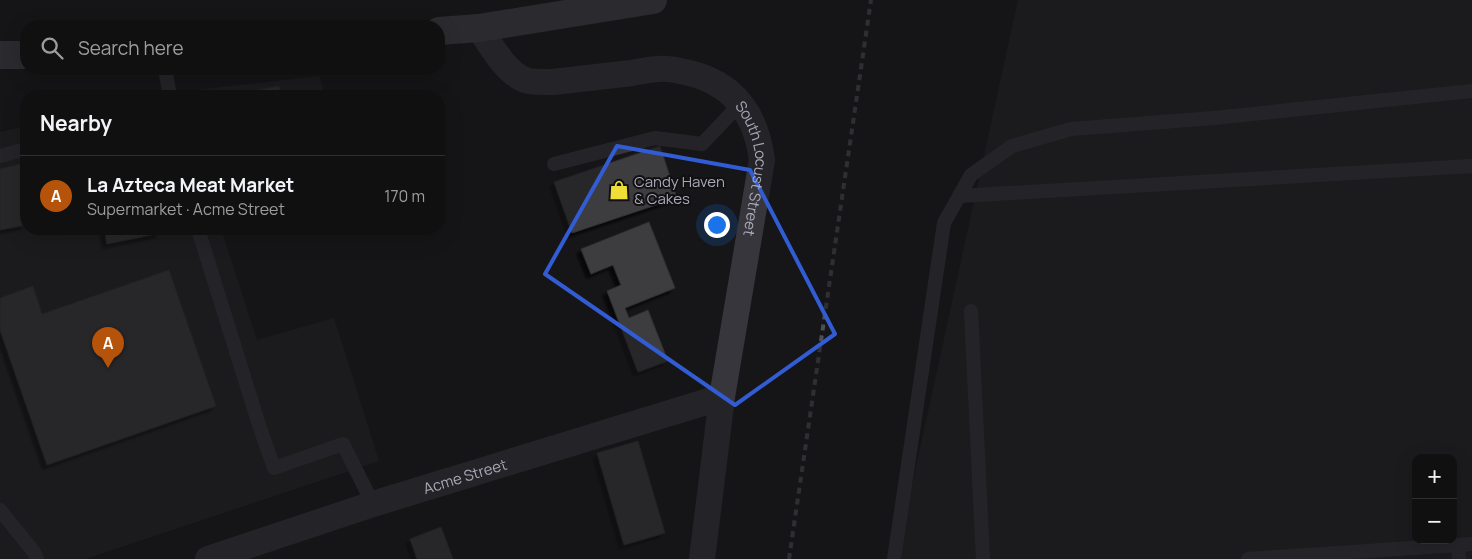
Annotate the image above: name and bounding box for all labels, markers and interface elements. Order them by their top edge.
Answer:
search box [20,20,445,75]
icon: search [38,34,66,62]
text: Search here [78,35,184,61]
street label: South Locust Street [731,96,773,238]
text: Nearby [40,109,112,137]
place label: Candy Haven & Cakes [634,171,725,209]
text: La Azteca Meat Market [87,172,294,198]
shop icon: Candy Haven & Cakes [608,179,630,201]
text: A [51,185,61,207]
text: 170 m [384,185,425,207]
text: Supermarket · Acme Street [87,198,285,220]
your location [704,212,730,238]
pin: A [92,327,124,368]
street label: Acme Street [420,453,509,499]
map controls [1412,454,1457,544]
button: + [1412,454,1457,499]
button: − [1412,499,1457,544]

